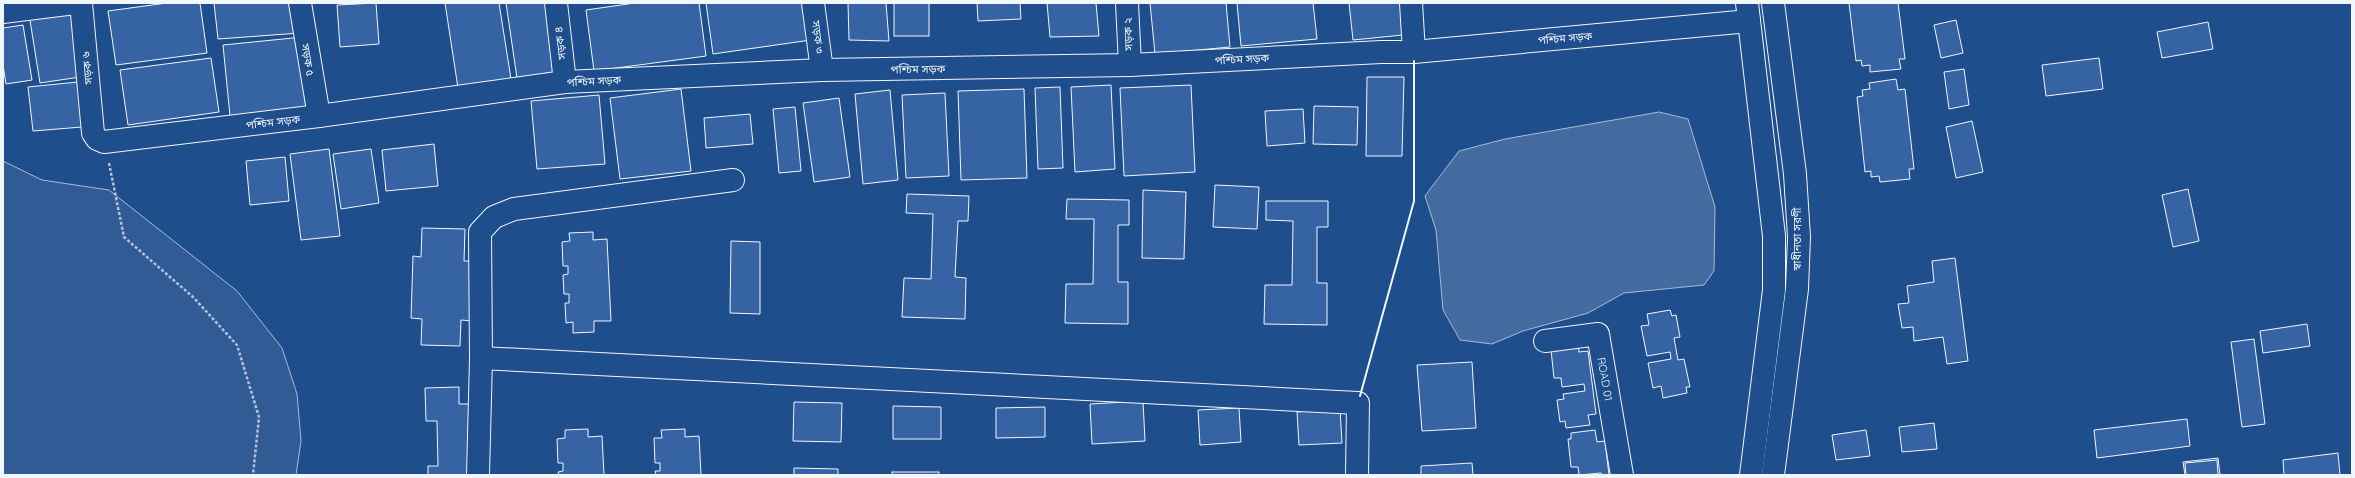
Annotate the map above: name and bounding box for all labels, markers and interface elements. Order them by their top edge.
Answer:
street label: সড়ক ২ [1120,17,1136,52]
street label: সড়ক ৩ [809,19,827,55]
street label: সড়ক ৪ [551,26,569,61]
street label: পশ্চিম সড়ক [1537,29,1593,47]
street label: সড়ক ৫ [298,42,318,78]
street label: সড়ক ৬ [79,50,96,86]
street label: পশ্চিম সড়ক [1214,51,1270,67]
street label: পশ্চিম সড়ক [891,62,946,76]
street label: পশ্চিম সড়ক [566,73,622,89]
street label: পশ্চিম সড়ক [245,112,301,132]
street label: স্বাধীনতা সরণী [1790,206,1804,272]
street label: ROAD 01 [1594,356,1616,402]

